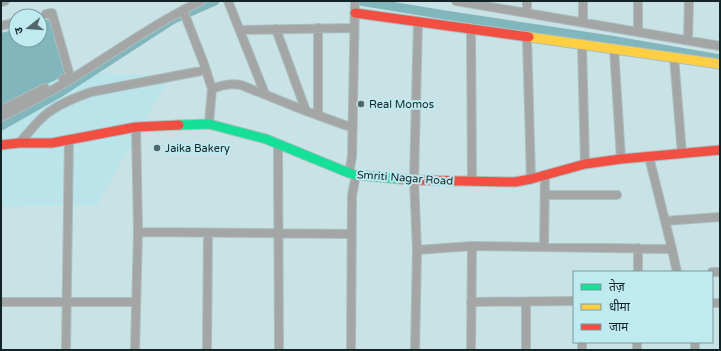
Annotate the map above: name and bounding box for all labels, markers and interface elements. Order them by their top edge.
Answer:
north arrow [8,8,48,48]
text: उ [12,25,26,36]
place label: Real Momos [369,98,434,111]
marker: Real Momos [356,99,366,109]
place label: Jaika Bakery [165,142,230,155]
marker: Jaika Bakery [152,143,162,153]
street label: Smriti Nagar Road [356,168,454,188]
legend [573,271,713,343]
text: तेज़ [609,279,626,294]
text: धीमा [609,299,631,314]
text: जाम [609,320,629,334]

